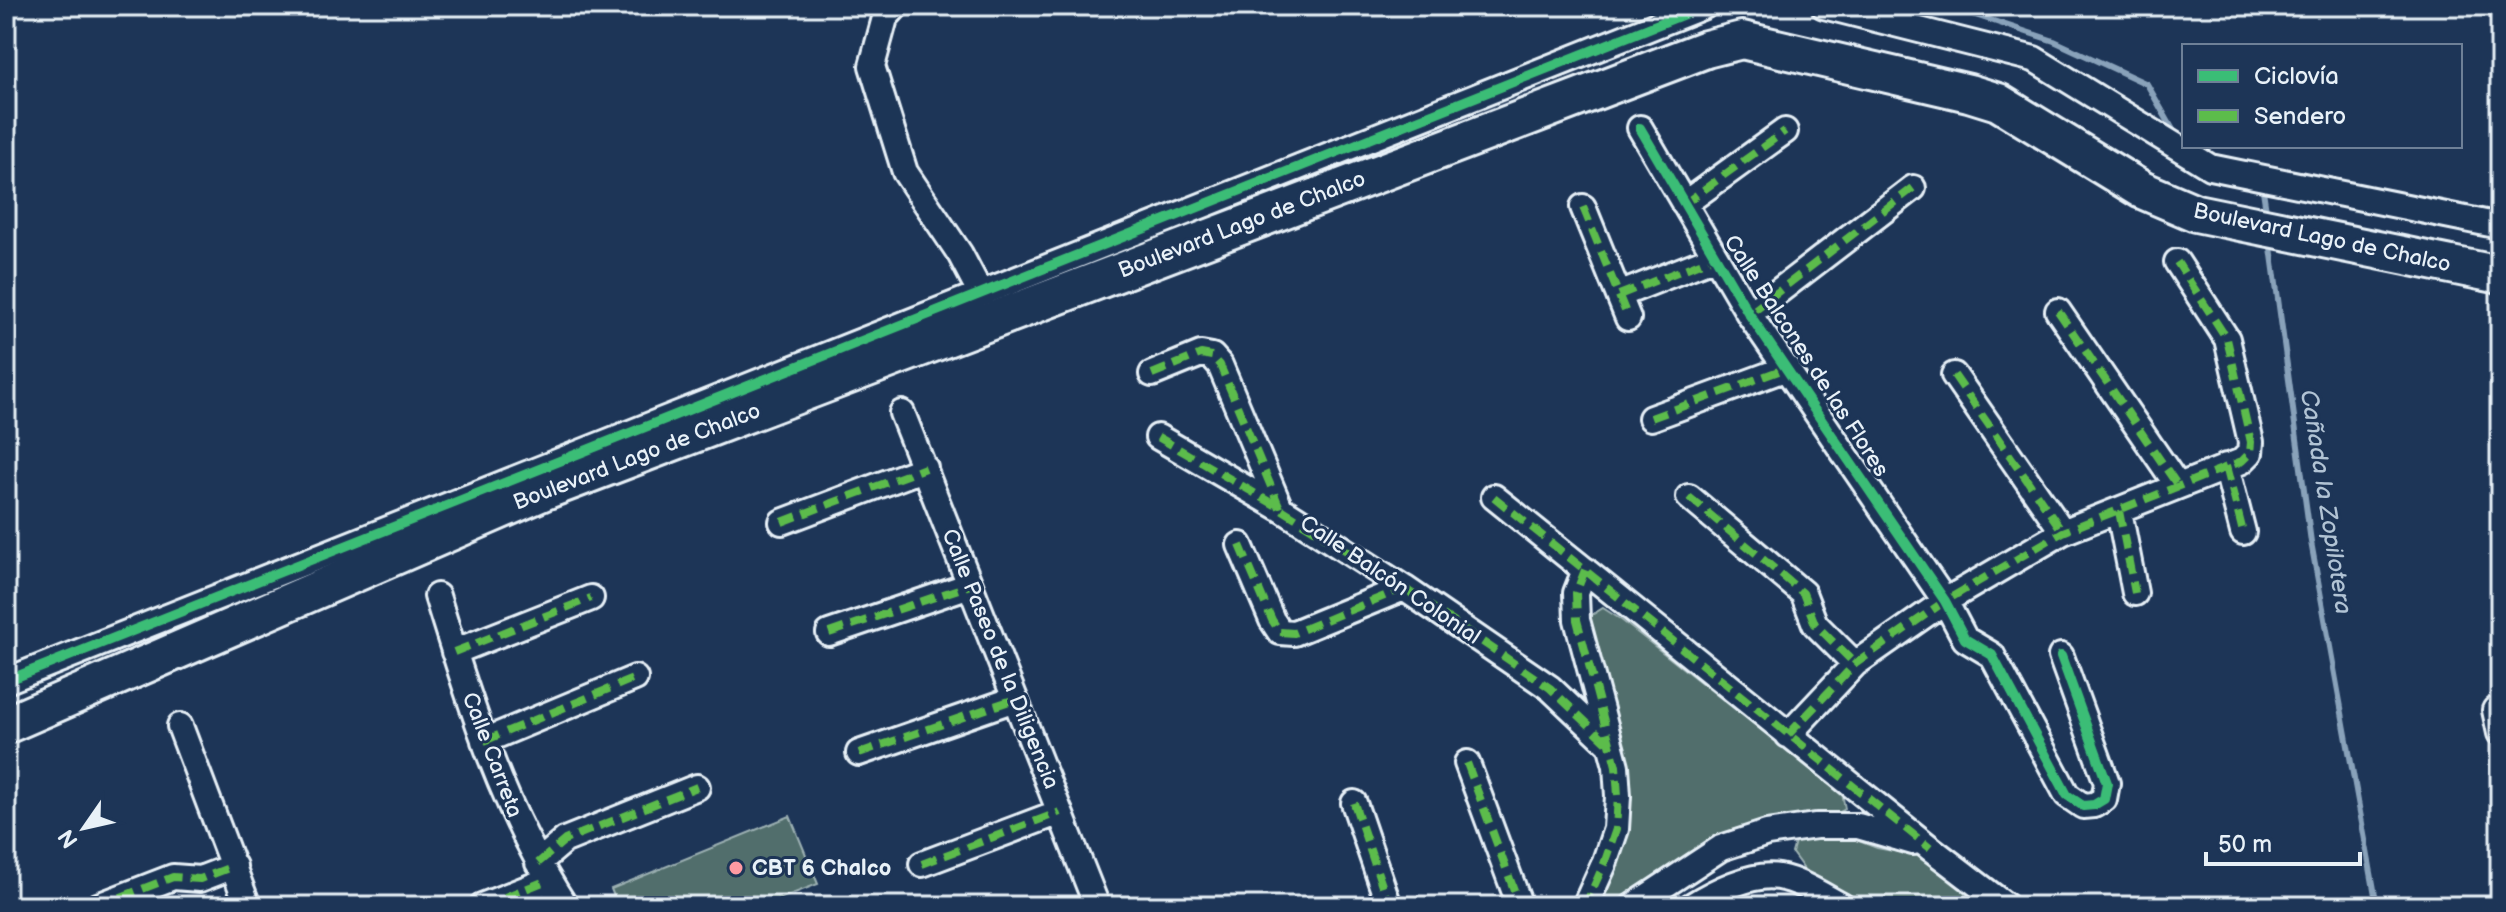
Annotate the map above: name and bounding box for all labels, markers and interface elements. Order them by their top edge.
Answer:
legend [2182,44,2462,148]
text: Ciclovía [2254,62,2339,91]
text: Sendero [2254,102,2346,131]
street label: Boulevard Lago de Chalco [1115,165,1369,285]
street label: Boulevard Lago de Chalco [2191,198,2453,278]
street label: Calle Balcones de las Flores [1718,230,1894,482]
water label: Cañada la Zopilotera [2294,388,2358,616]
street label: Boulevard Lago de Chalco [510,397,764,517]
street label: Calle Balcón Colonial [1295,510,1485,650]
street label: Calle Paseo de la Diligencia [935,525,1065,793]
street label: Calle Carreta [456,689,528,821]
north arrow [44,788,124,868]
scale bar [2206,816,2360,866]
text: N [53,824,84,853]
text: 50 m [2218,830,2272,859]
place label: CBT 6 Chalco [752,855,891,882]
marker: CBT 6 Chalco [727,859,745,877]

